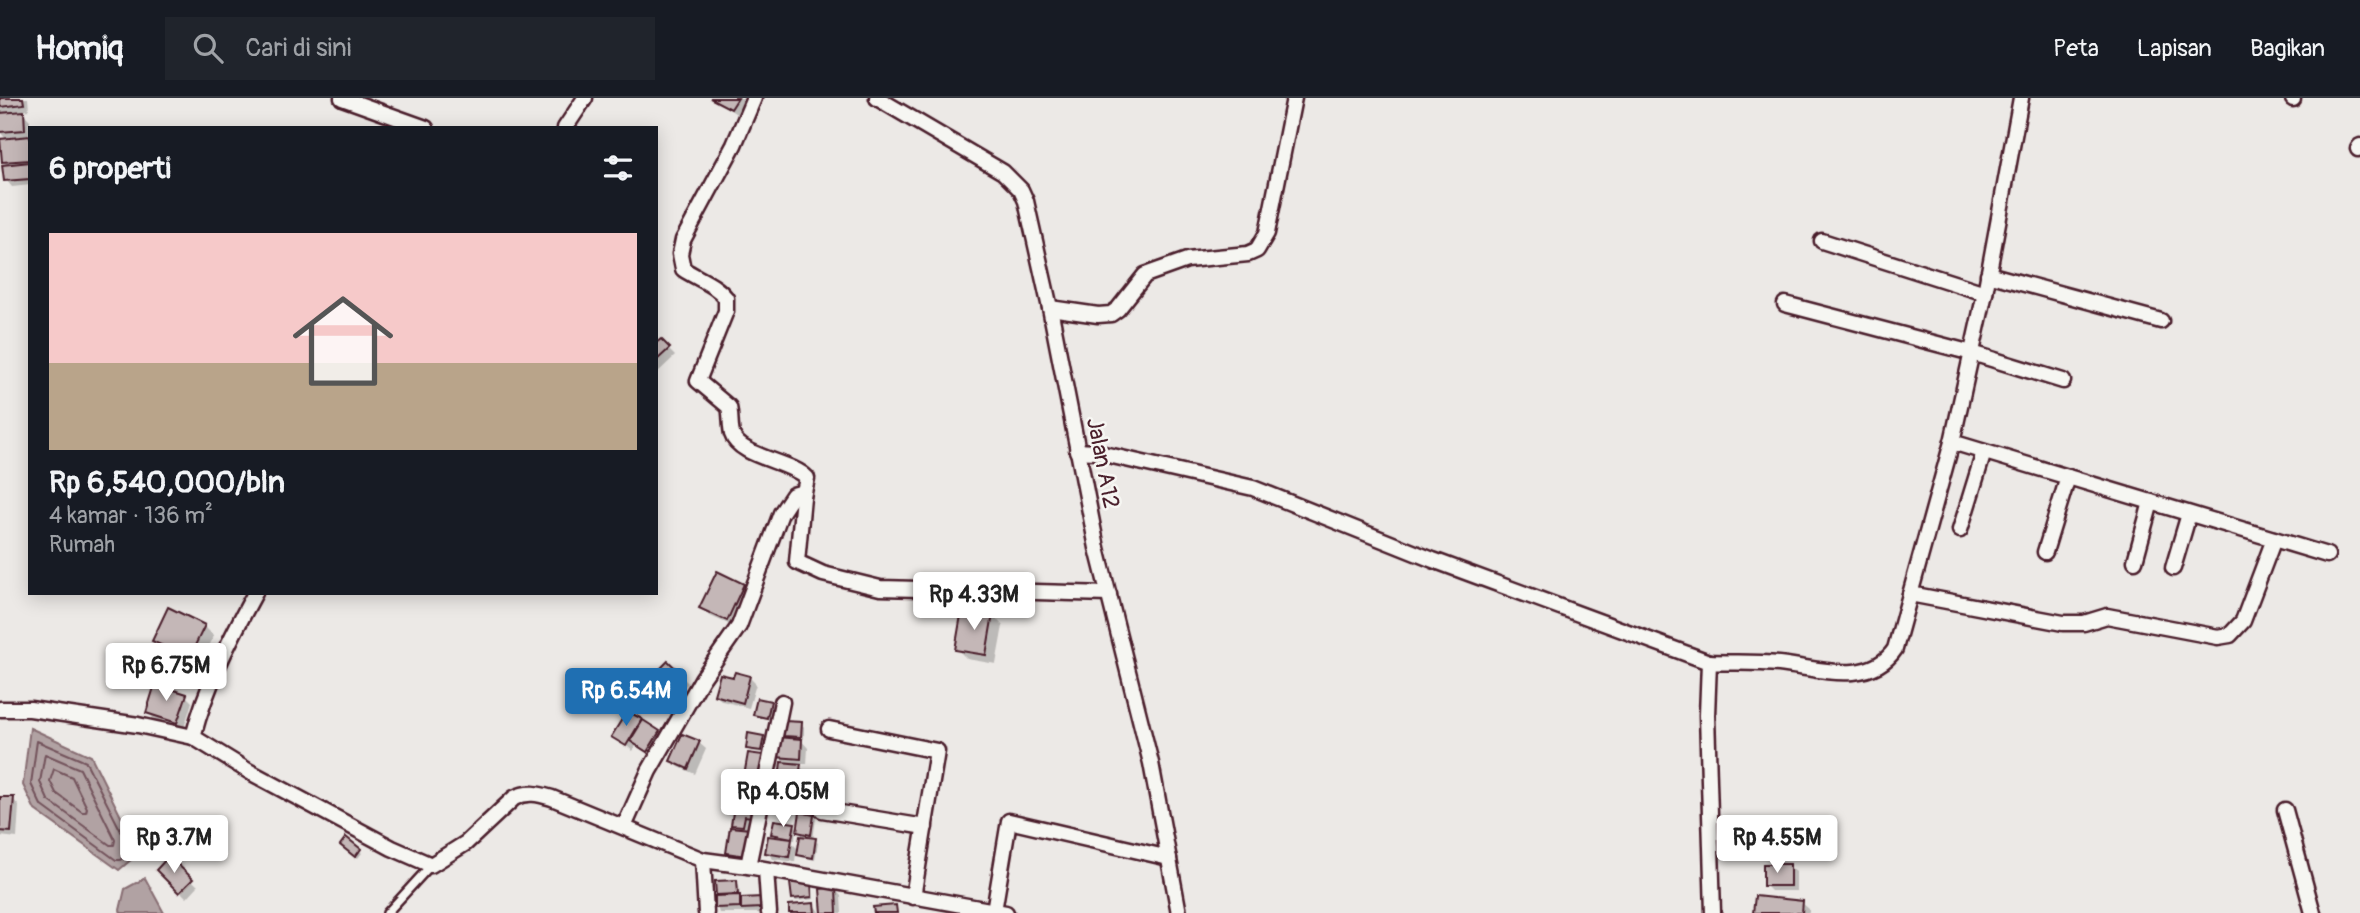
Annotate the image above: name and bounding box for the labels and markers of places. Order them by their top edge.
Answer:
pin: Rp 4.33M [902,573,1046,632]
pin: Rp 6.75M [94,644,238,703]
pin: Rp 6.54M [554,668,698,728]
pin: Rp 4.05M [711,770,855,829]
pin: Rp 3.7M [109,816,239,875]
pin: Rp 4.55M [1705,816,1849,875]

